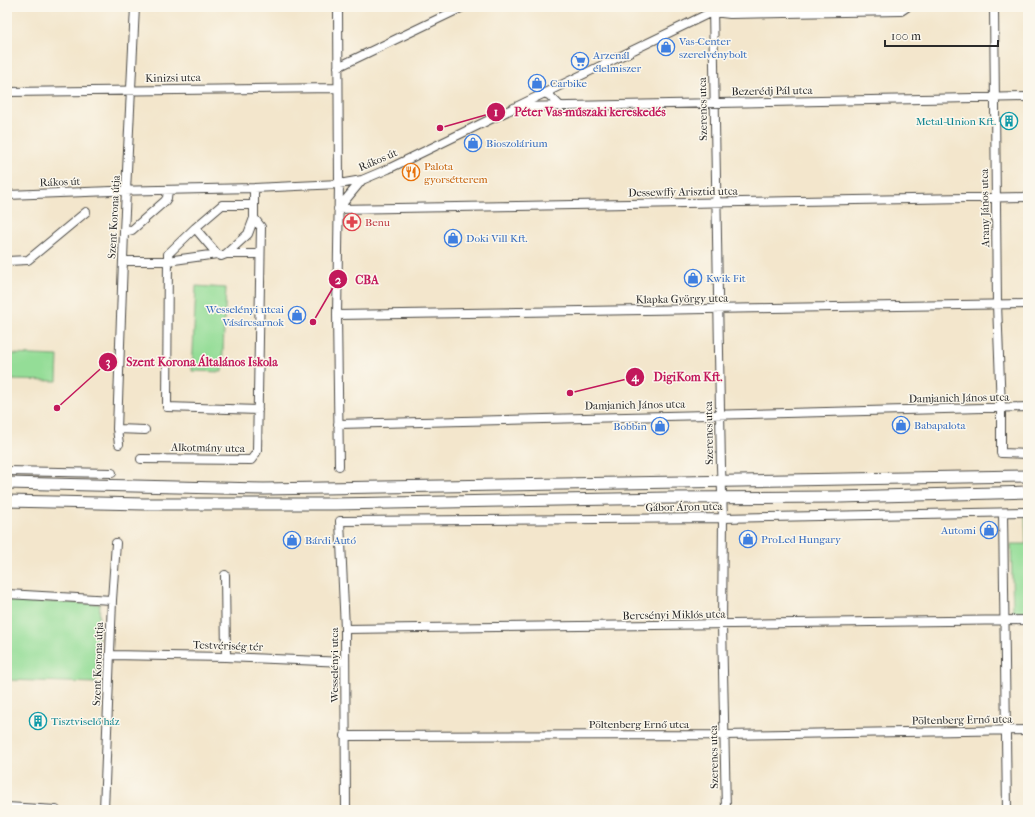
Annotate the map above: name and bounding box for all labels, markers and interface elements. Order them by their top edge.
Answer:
scale bar [885,22,998,48]
text: 100 m [891,29,921,43]
place label: Vas-Center szerelvénybolt [678,35,747,61]
shop icon: Vas-Center szerelvénybolt [656,37,676,57]
place label: Arzenál élelmiszer [592,49,642,75]
supermarket icon: Arzenál élelmiszer [570,51,590,71]
street label: Kinizsi utca [145,71,202,85]
shop icon: Carbike [527,73,547,93]
street label: Szerencs utca [696,76,710,141]
place label: Carbike [550,77,588,90]
street label: Bezerédj Pál utca [731,84,814,98]
callout: Péter Vas-műszaki kereskedés [486,100,673,124]
text: 1 [494,105,498,119]
text: Péter Vas-műszaki kereskedés [514,105,666,119]
building icon: Metal-Union Kft. [999,111,1019,131]
place label: Metal-Union Kft. [916,115,996,128]
shop icon: Bioszolárium [463,133,483,153]
place label: Bioszolárium [486,137,549,150]
street label: Rákos út [357,146,399,174]
place label: Palota gyorsétterem [424,160,489,186]
restaurant icon: Palota gyorsétterem [401,162,421,182]
street label: Arany János utca [978,168,992,248]
street label: Szent Korona útja [105,174,123,259]
street label: Rákos út [39,175,81,189]
street label: Dessewffy Arisztid utca [628,185,739,199]
pharmacy icon: Benu [342,212,362,232]
place label: Benu [365,216,391,229]
shop icon: Doki Vill Kft. [443,228,463,248]
place label: Doki Vill Kft. [466,232,528,245]
callout: CBA [328,267,387,291]
shop icon: Kwik Fit [683,268,703,288]
place label: Kwik Fit [706,272,746,285]
text: 2 [335,273,342,287]
text: CBA [355,273,380,287]
street label: Klapka György utca [635,292,729,306]
place label: Wesselényi utcai Vásárcsarnok [205,303,285,329]
shop icon: Wesselényi utcai Vásárcsarnok [287,305,307,325]
callout: Szent Korona Általános Iskola [98,350,286,374]
text: Szent Korona Általános Iskola [126,354,278,369]
text: 3 [106,355,111,370]
callout: DigiKom Kft. [625,365,730,389]
text: 4 [630,370,639,385]
text: DigiKom Kft. [653,370,723,385]
street label: Damjanich János utca [909,391,1010,405]
street label: Damjanich János utca [585,398,686,412]
street label: Szerencs utca [702,400,716,465]
shop icon: Babapalota [891,415,911,435]
shop icon: Bobbin [650,416,670,436]
place label: Babapalota [914,419,967,432]
place label: Bobbin [613,420,648,433]
street label: Alkotmány utca [170,441,246,455]
street label: Gábor Áron utca [645,500,724,514]
shop icon: Automi [979,520,999,540]
place label: Automi [940,524,977,537]
shop icon: ProLed Hungary [738,529,758,549]
shop icon: Bárdi Autó [282,530,302,550]
place label: ProLed Hungary [761,533,842,546]
place label: Bárdi Autó [305,534,357,547]
street label: Bercsényi Miklós utca [622,608,727,622]
street label: Szent Korona útja [90,621,106,706]
street label: Wesselényi utca [328,627,341,703]
street label: Testvériség tér [193,638,264,654]
building icon: Tisztviselő ház [28,711,48,731]
street label: Pöltenberg Ernő utca [912,713,1013,727]
place label: Tisztviselő ház [51,715,120,728]
street label: Pöltenberg Ernő utca [589,718,690,731]
street label: Szerencs utca [707,724,721,789]

